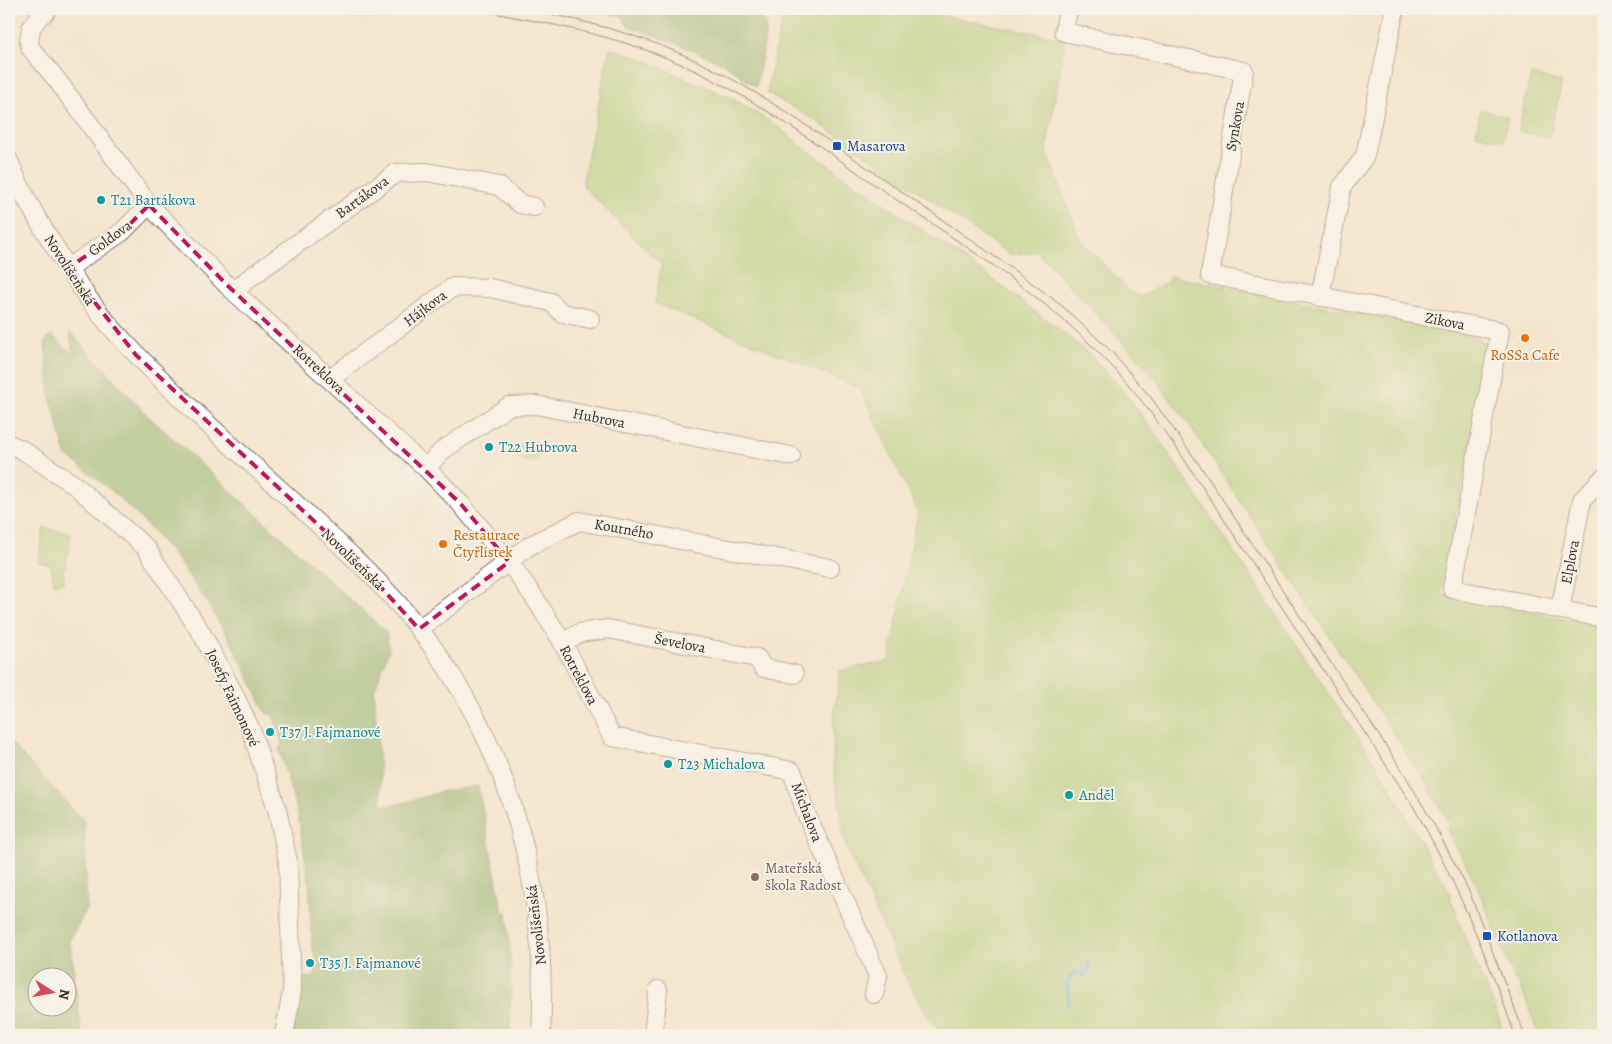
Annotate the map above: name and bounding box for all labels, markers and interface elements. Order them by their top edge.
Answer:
street label: Synkova [1221,99,1249,153]
place label: Masarova [847,136,906,156]
marker: Masarova [831,140,843,152]
street label: Bartákova [331,171,393,223]
place label: T21 Bartákova [111,190,196,210]
marker: T21 Bartákova [95,194,107,206]
street label: Goldova [84,215,136,261]
street label: Novolíšeňská [40,231,100,309]
street label: Hájkova [399,285,451,331]
street label: Zikova [1423,307,1467,335]
marker: RoSSa Cafe [1519,332,1531,344]
street label: Rotreklova [288,339,350,399]
place label: RoSSa Cafe [1490,345,1560,365]
street label: Hubrova [571,403,627,433]
place label: T22 Hubrova [499,437,578,457]
marker: T22 Hubrova [483,441,495,453]
street label: Koutného [593,514,655,544]
street label: Novolíšeňská [317,524,389,594]
place label: Restaurace Čtyřlístek [453,525,520,562]
marker: Restaurace Čtyřlístek [437,538,449,550]
street label: Elplova [1556,538,1584,586]
street label: Ševelova [653,628,707,658]
street label: Rotreklova [555,642,603,708]
street label: Josefy Faimonové [202,646,265,750]
place label: T37 J. Fajmanové [280,722,381,742]
marker: T37 J. Fajmanové [264,726,276,738]
place label: T23 Michalova [678,754,765,774]
marker: T23 Michalova [662,758,674,770]
street label: Michalova [786,779,828,845]
place label: Anděl [1078,785,1114,805]
marker: Anděl [1063,789,1075,801]
place label: Mateřská škola Radost [765,858,842,895]
marker: Mateřská škola Radost [749,871,761,883]
street label: Novolíšeňská [521,884,551,966]
place label: Kotlanova [1497,926,1558,946]
marker: Kotlanova [1481,930,1493,942]
place label: T35 J. Fajmanové [320,953,421,973]
marker: T35 J. Fajmanové [304,957,316,969]
north arrow [28,966,78,1016]
text: N [54,988,75,1001]

